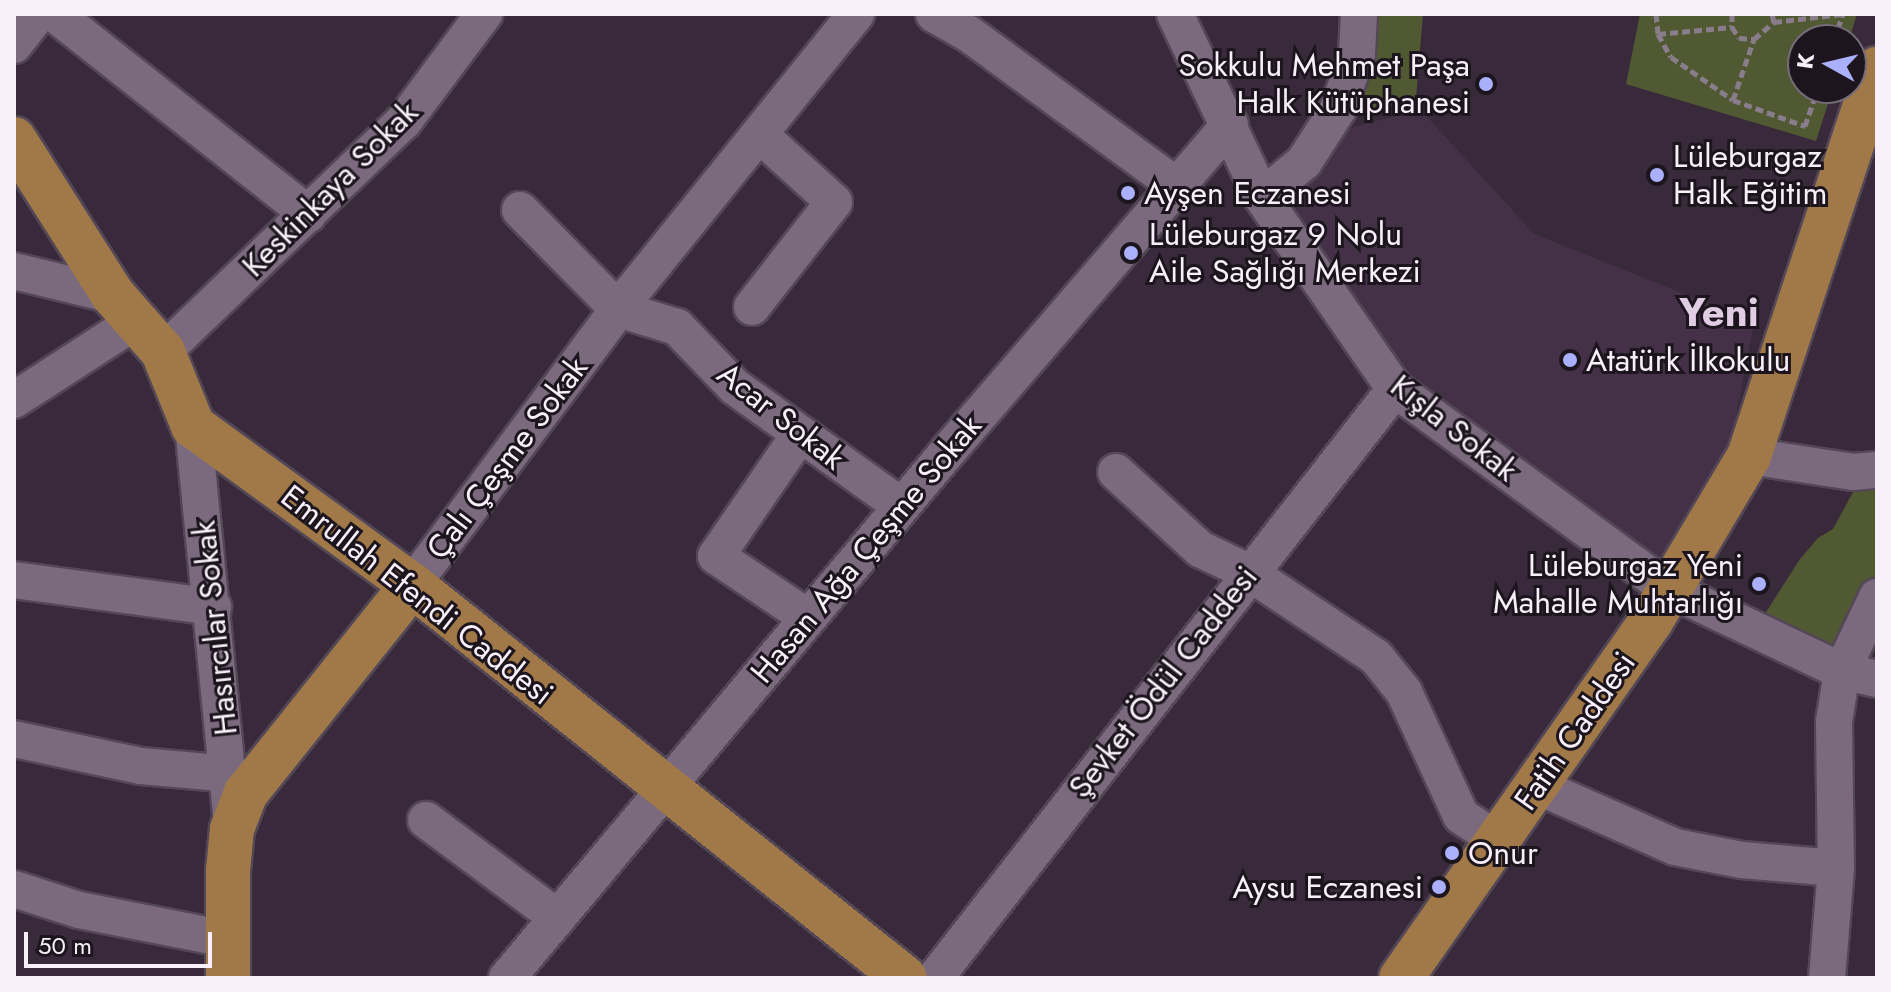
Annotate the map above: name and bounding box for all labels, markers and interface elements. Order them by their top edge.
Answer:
north arrow [1787,24,1867,104]
place label: Sokkulu Mehmet Paşa Halk Kütüphanesi [1178,47,1470,122]
text: K [1788,51,1822,71]
marker: Sokkulu Mehmet Paşa Halk Kütüphanesi [1477,75,1495,93]
street label: Keskinkaya Sokak [234,93,426,285]
place label: Lüleburgaz Halk Eğitim [1673,138,1827,213]
marker: Lüleburgaz Halk Eğitim [1648,166,1666,184]
place label: Ayşen Eczanesi [1144,174,1351,212]
marker: Ayşen Eczanesi [1119,184,1137,202]
place label: Lüleburgaz 9 Nolu Aile Sağlığı Merkezi [1149,216,1421,291]
marker: Lüleburgaz 9 Nolu Aile Sağlığı Merkezi [1120,242,1142,264]
district label: Yeni [1679,288,1759,336]
place label: Atatürk İlkokulu [1586,341,1790,379]
street label: Çalı Çeşme Sokak [418,349,596,567]
marker: Atatürk İlkokulu [1561,351,1579,369]
street label: Acar Sokak [710,354,852,478]
street label: Kışla Sokak [1383,367,1525,489]
street label: Hasan Ağa Çeşme Sokak [743,407,989,691]
street label: Emrullah Efendi Caddesi [273,477,561,713]
street label: Hasırcılar Sokak [185,519,245,737]
place label: Lüleburgaz Yeni Mahalle Muhtarlığı [1493,547,1743,622]
street label: Şevket Ödül Caddesi [1061,558,1265,806]
marker: Lüleburgaz Yeni Mahalle Muhtarlığı [1750,575,1768,593]
street label: Fatih Caddesi [1506,644,1644,818]
place label: Onur [1468,834,1538,872]
marker: Onur [1443,844,1461,862]
place label: Aysu Eczanesi [1233,868,1423,906]
marker: Aysu Eczanesi [1430,878,1448,896]
scale bar [28,916,216,966]
text: 50 m [38,928,92,963]

